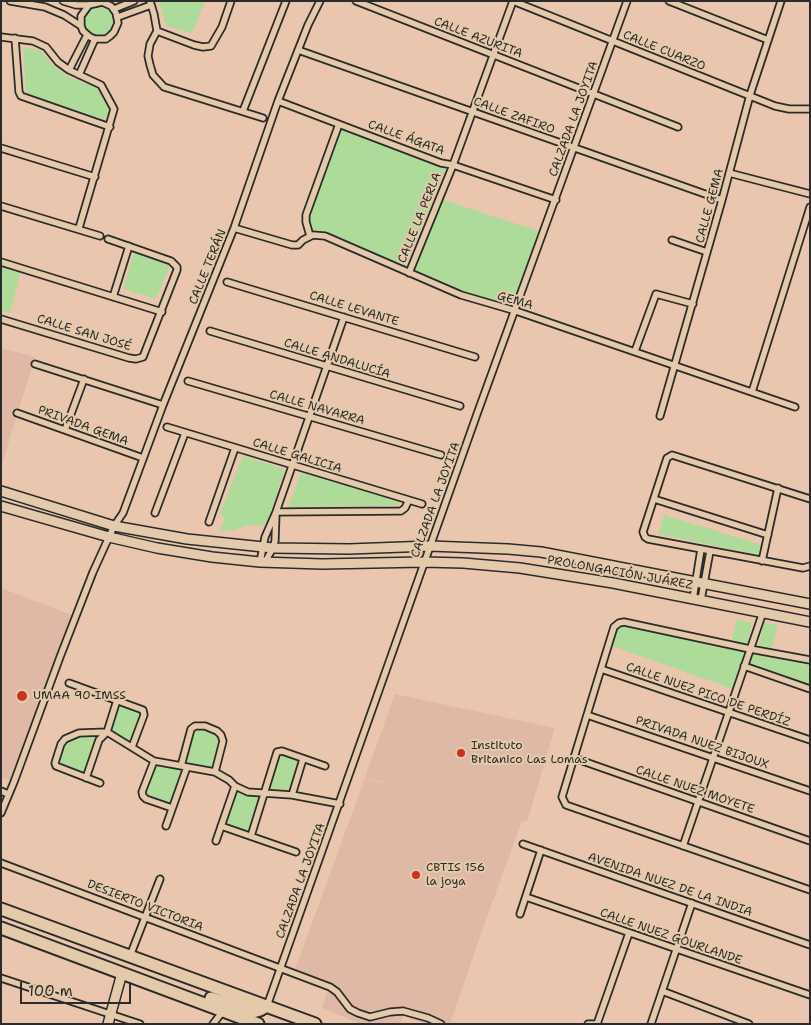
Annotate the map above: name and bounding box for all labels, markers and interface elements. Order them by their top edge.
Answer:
street label: CALLE AZURITA [432,14,524,62]
street label: CALLE CUARZO [621,28,707,74]
street label: CALZADA LA JOYITA [546,59,602,179]
street label: CALLE ZAFIRO [471,95,557,137]
street label: CALLE ÁGATA [366,118,446,158]
street label: CALLE GEMA [693,167,727,245]
street label: CALLE LA PERLA [395,171,445,265]
street label: CALLE TERÁN [186,227,230,307]
street label: CALLE LEVANTE [308,289,400,329]
street label: GEMA [495,289,535,313]
street label: CALLE SAN JOSÉ [35,312,133,354]
street label: CALLE ANDALUCÍA [282,336,392,382]
street label: CALLE NAVARRA [268,388,366,428]
street label: PRIVADA GEMA [36,403,130,449]
street label: CALLE GALICIA [251,436,343,476]
street label: CALZADA LA JOYITA [408,440,464,560]
street label: PROLONGACIÓN JUÁREZ [546,553,694,593]
street label: CALLE NUEZ PICO DE PERDÍZ [624,660,792,730]
marker: UMAA 90 IMSS [15,689,29,703]
place label: UMAA 90 IMSS [33,689,126,703]
street label: PRIVADA NUEZ BIJOUX [634,713,770,773]
place label: Instituto Britanico Las Lomas [471,739,588,767]
marker: Instituto Britanico Las Lomas [455,747,467,759]
street label: CALLE NUEZ MOYETE [634,763,756,817]
street label: CALZADA LA JOYITA [273,821,329,941]
street label: AVENIDA NUEZ DE LA INDIA [586,850,754,920]
place label: CBTIS 156 la joya [426,861,485,889]
marker: CBTIS 156 la joya [410,869,422,881]
street label: DESIERTO VICTORIA [85,877,205,935]
street label: CALLE NUEZ GOURLANDE [598,906,744,968]
scale bar [22,972,134,1004]
text: 100 m [28,981,73,1001]

